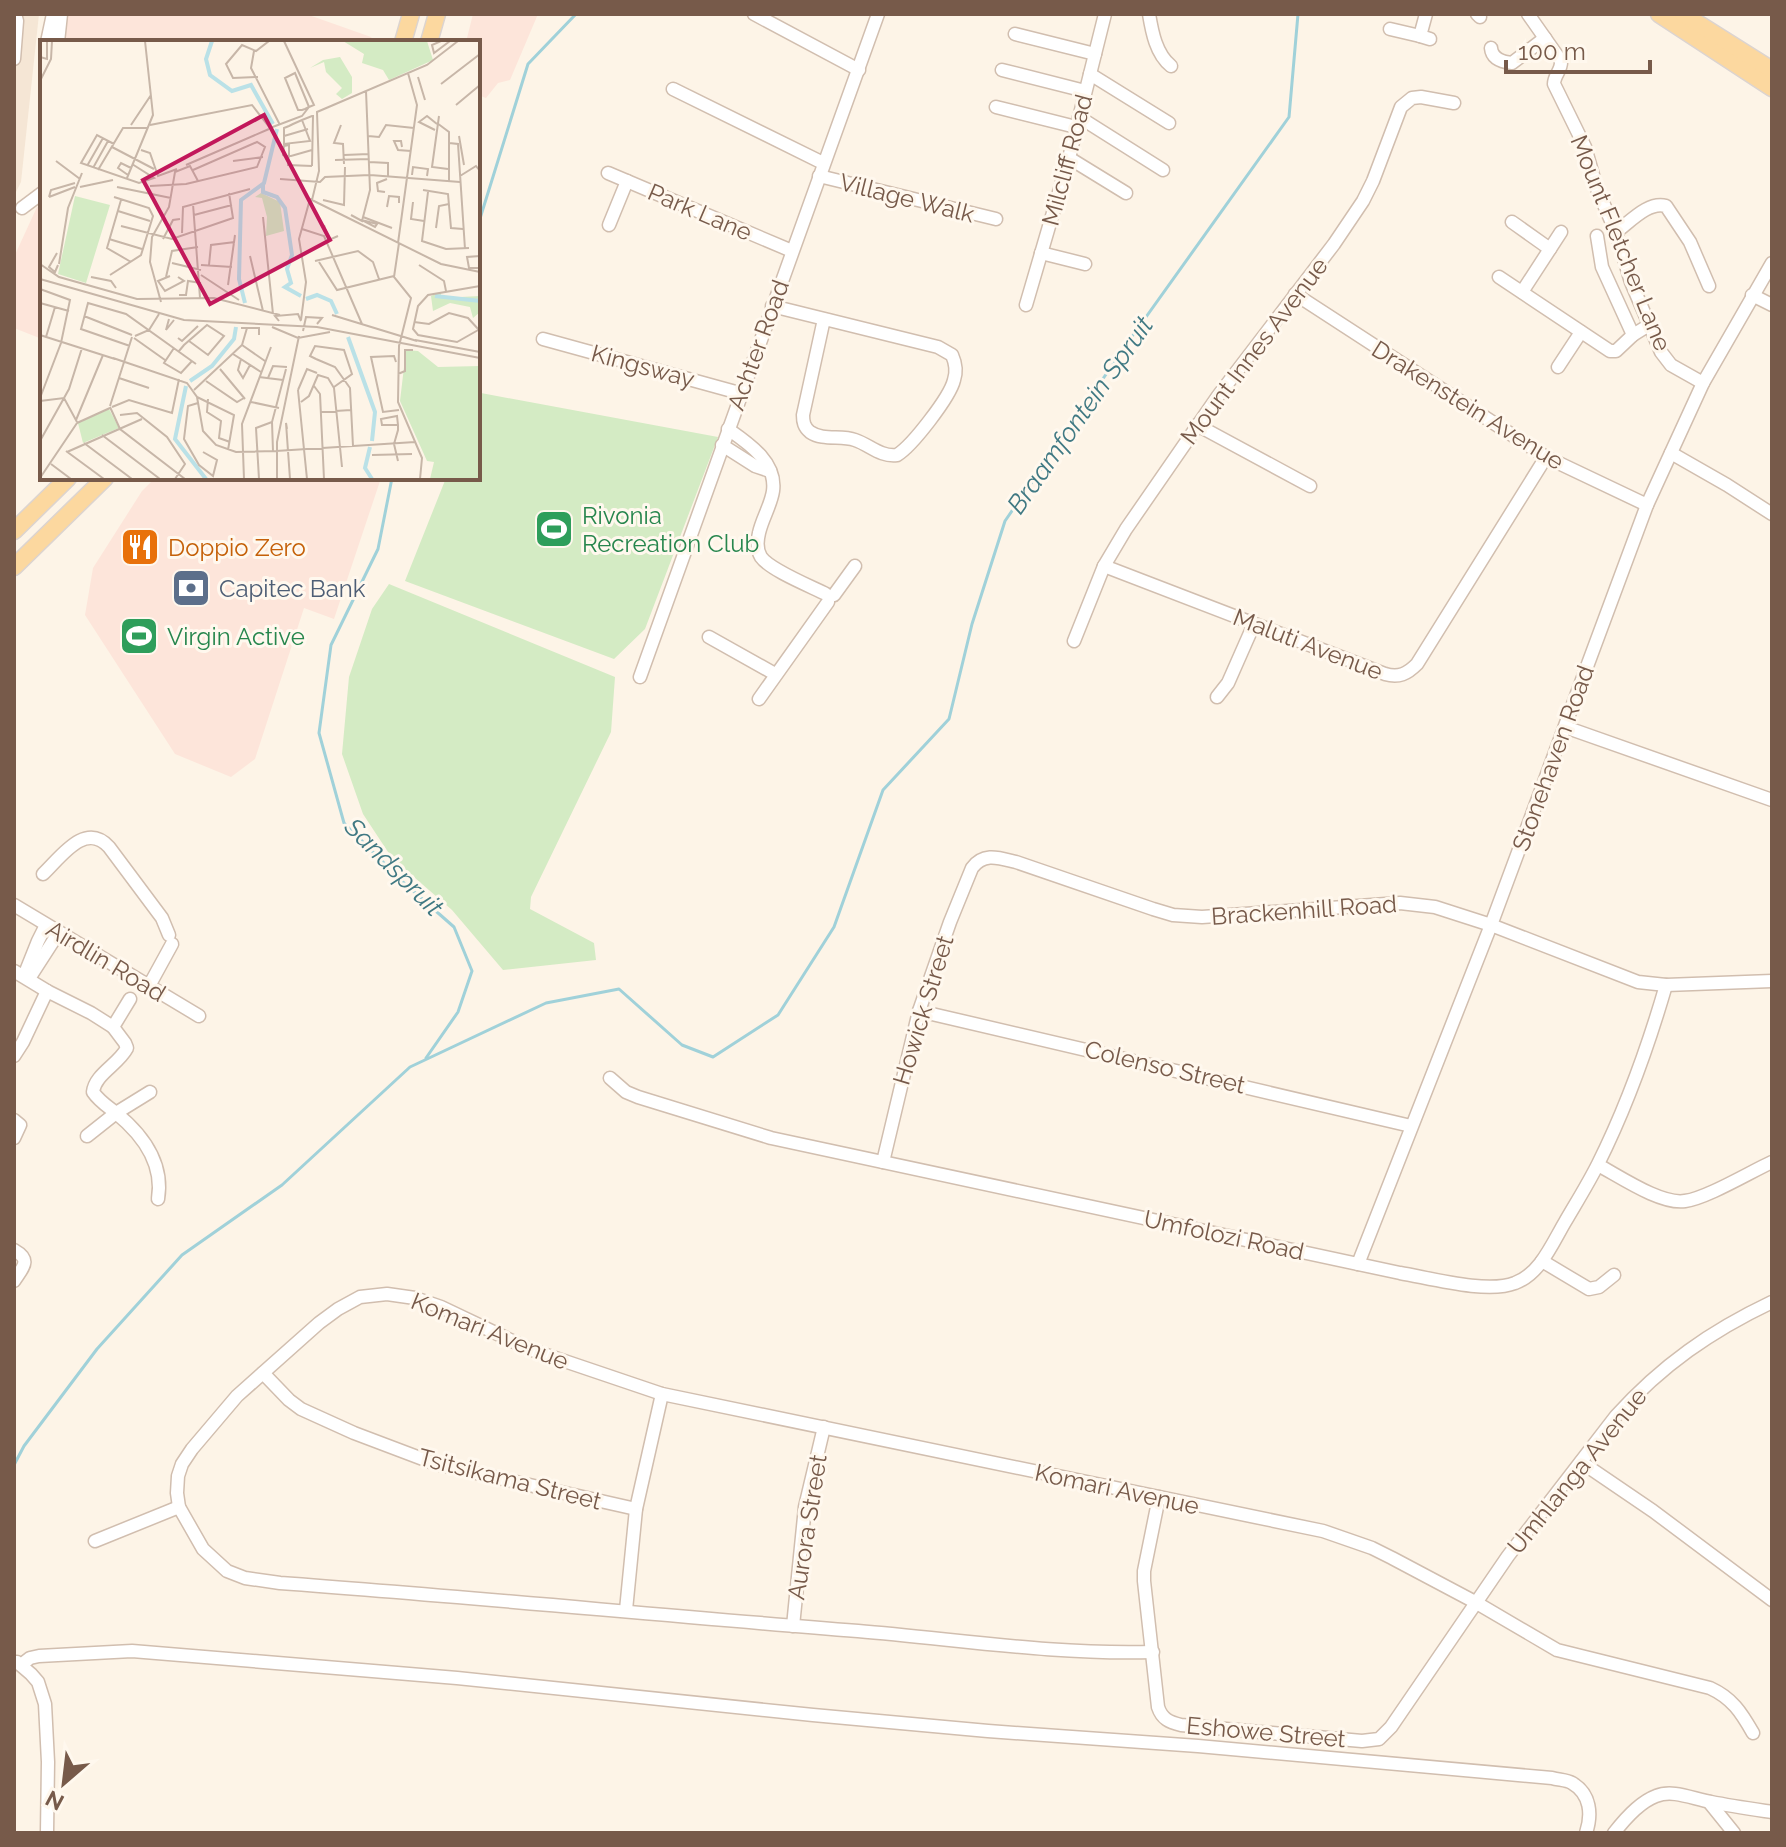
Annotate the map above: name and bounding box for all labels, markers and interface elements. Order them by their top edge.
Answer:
scale bar [1506,24,1650,74]
text: 100 m [1518,37,1586,66]
inset map [40,40,480,480]
street label: Milcliff Road [1036,91,1098,229]
street label: Mount Fletcher Lane [1564,131,1678,355]
street label: Village Walk [837,167,978,229]
street label: Park Lane [644,177,756,247]
street label: Mount Innes Avenue [1174,252,1334,450]
street label: Achter Road [721,276,795,414]
water label: Braamfontein Spruit [1001,310,1160,519]
street label: Drakenstein Avenue [1367,334,1569,476]
street label: Kingsway [588,338,698,394]
place label: Rivonia Recreation Club [582,501,759,558]
sports icon: Rivonia Recreation Club [533,508,575,550]
restaurant icon: Doppio Zero [119,526,161,568]
place label: Doppio Zero [168,533,306,562]
bank icon: Capitec Bank [170,567,212,609]
place label: Capitec Bank [219,574,366,603]
street label: Maluti Avenue [1229,602,1387,686]
sports icon: Virgin Active [118,615,160,657]
place label: Virgin Active [167,622,305,651]
street label: Stonehaven Road [1506,661,1600,855]
water label: Sandspruit [338,811,450,923]
street label: Brackenhill Road [1210,889,1398,931]
street label: Airdlin Road [41,914,171,1008]
street label: Howick Street [887,932,959,1088]
street label: Colenso Street [1082,1034,1248,1100]
street label: Umfolozi Road [1141,1204,1307,1266]
street label: Komari Avenue [407,1286,573,1376]
street label: Umhlanga Avenue [1501,1382,1653,1560]
street label: Tsitsikama Street [416,1442,604,1516]
street label: Aurora Street [781,1452,833,1602]
street label: Komari Avenue [1032,1457,1202,1521]
street label: Eshowe Street [1185,1711,1347,1753]
north arrow [24,1743,104,1823]
text: N [41,1785,68,1816]

